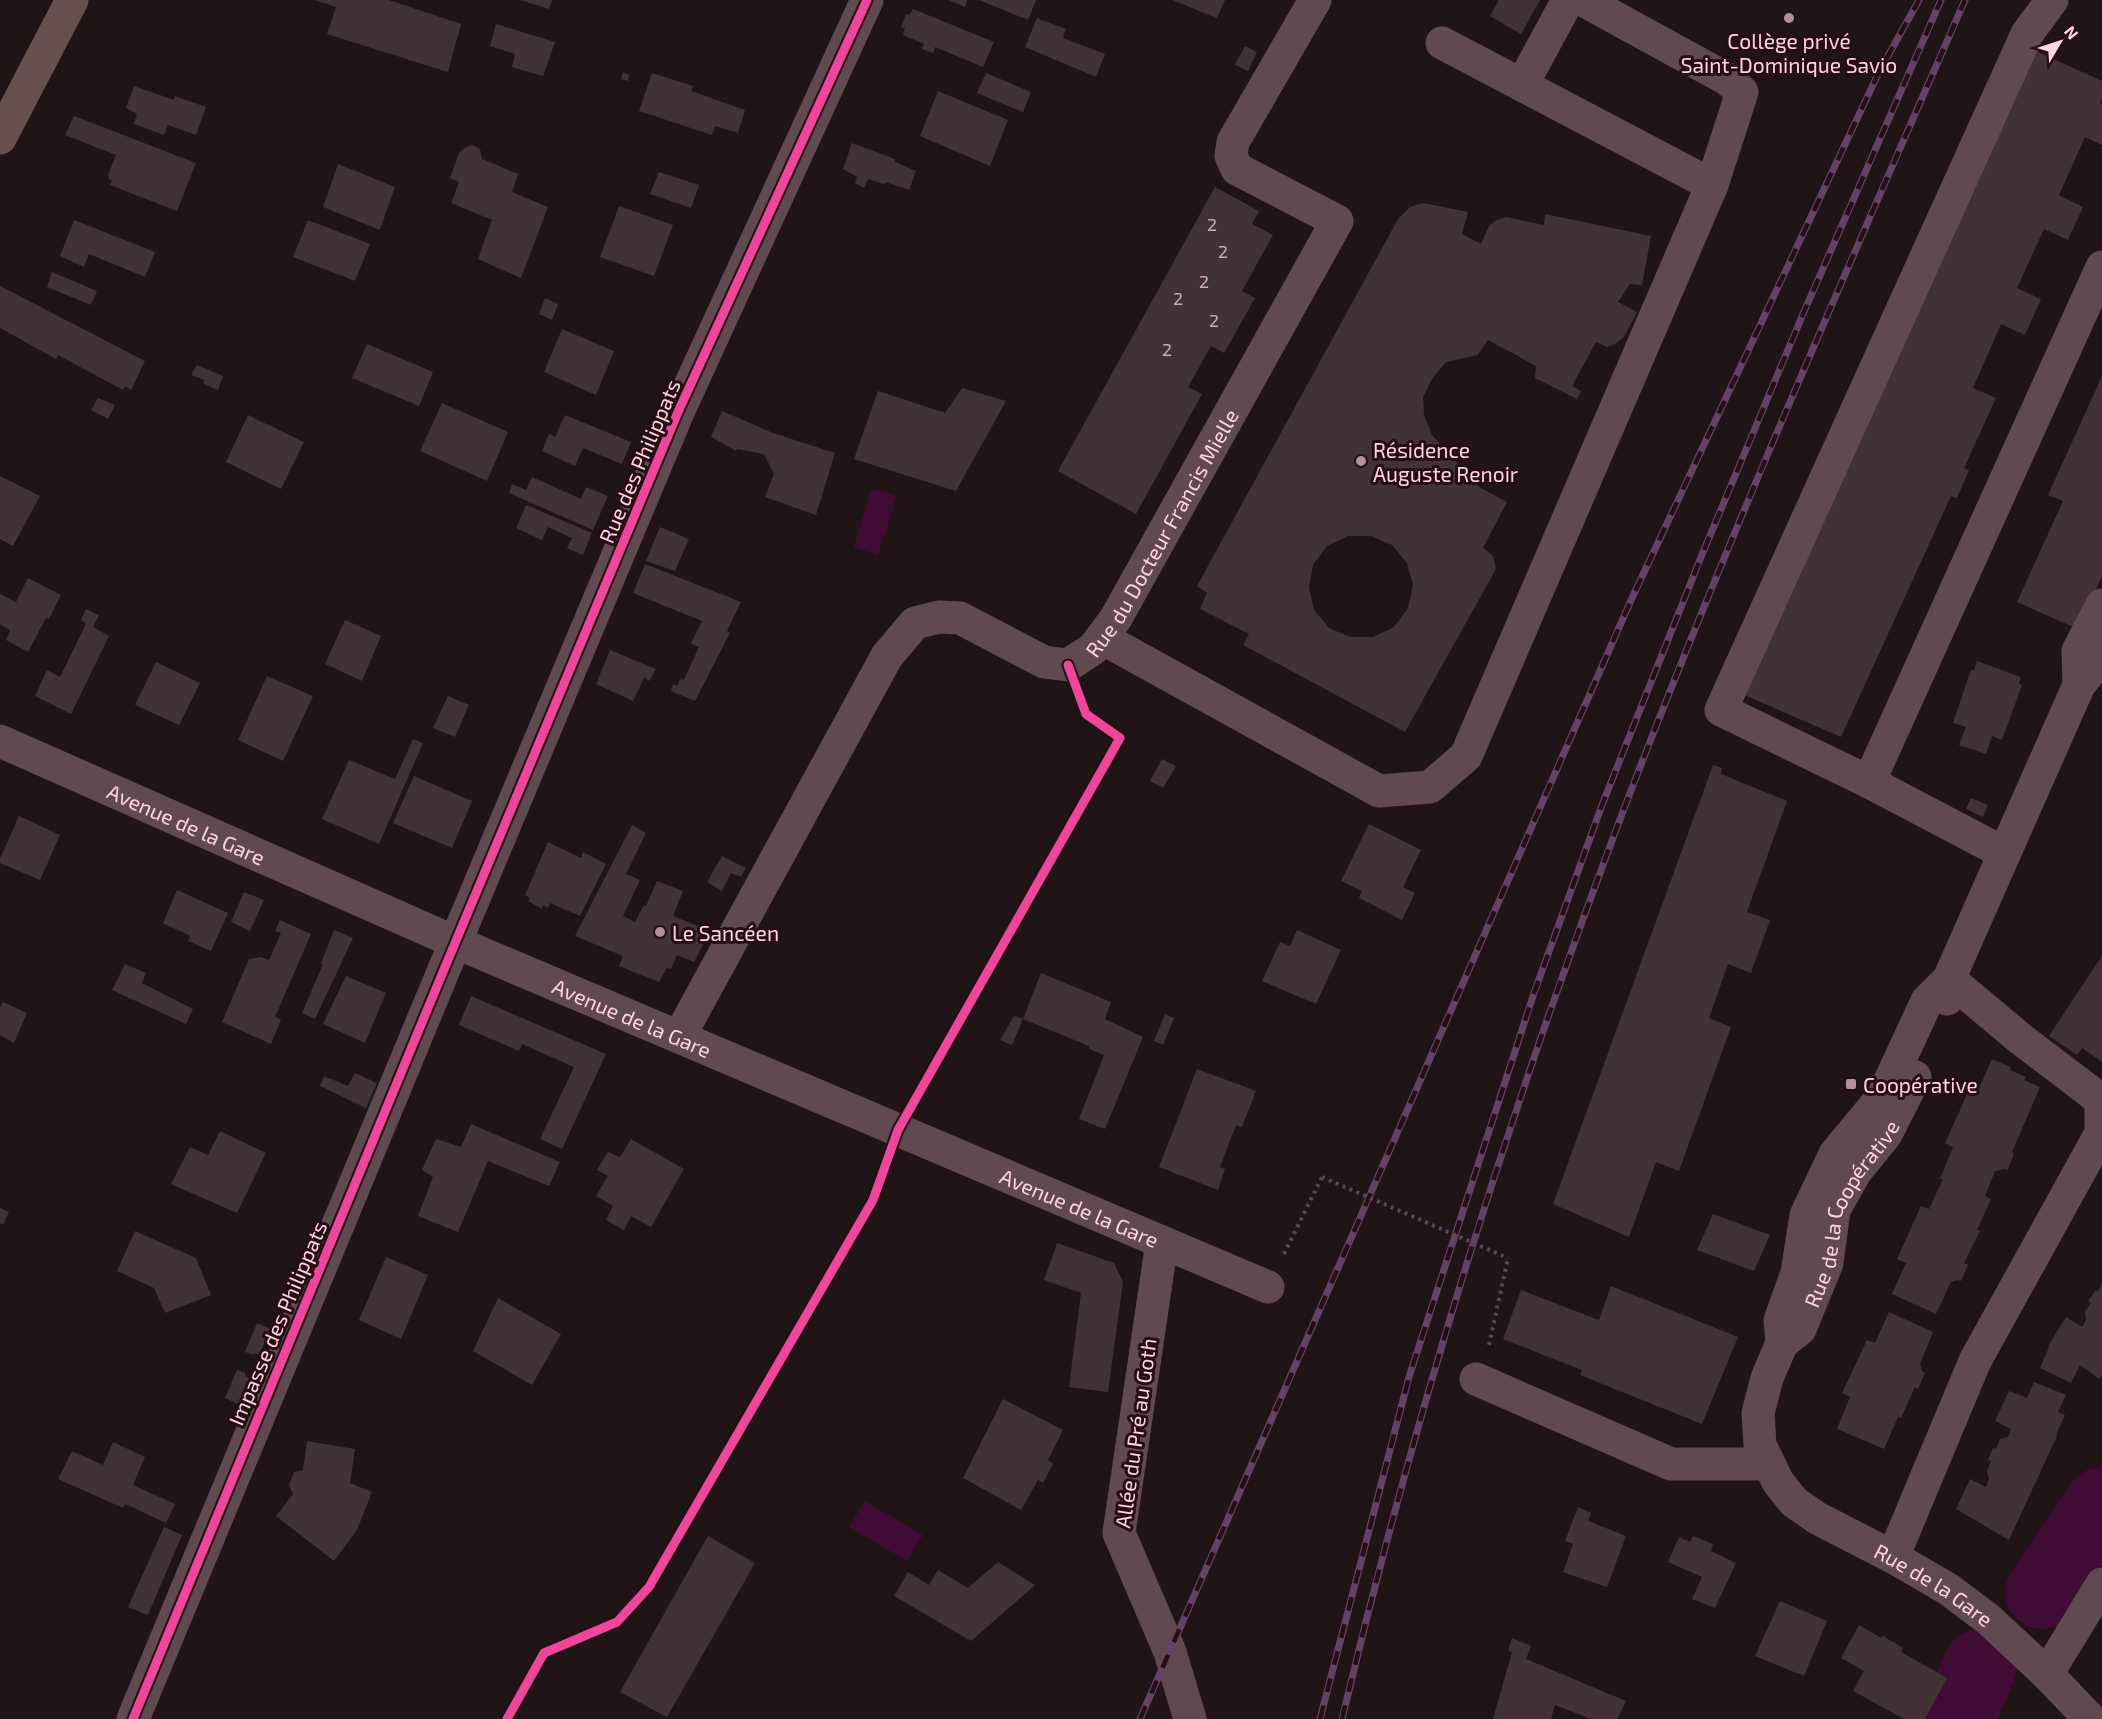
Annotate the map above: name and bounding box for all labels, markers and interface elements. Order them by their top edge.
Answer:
marker: Collège privé Saint-Dominique Savio [1782,11,1796,25]
north arrow [2030,12,2090,72]
text: N [2061,22,2083,43]
place label: Collège privé Saint-Dominique Savio [1681,28,1897,77]
house number: 2 [1207,213,1217,235]
house number: 2 [1218,240,1228,262]
house number: 2 [1199,270,1209,292]
house number: 2 [1173,287,1183,309]
house number: 2 [1209,309,1219,331]
house number: 2 [1162,338,1172,360]
street label: Rue des Philippats [593,375,685,547]
street label: Rue du Docteur Francis Mielle [1079,404,1243,661]
place label: Résidence Auguste Renoir [1373,437,1519,486]
marker: Résidence Auguste Renoir [1354,454,1368,468]
street label: Avenue de la Gare [104,778,269,869]
place label: Le Sancéen [672,920,779,945]
marker: Le Sancéen [653,925,667,939]
street label: Avenue de la Gare [549,973,715,1062]
place label: Coopérative [1863,1072,1978,1097]
marker: Coopérative [1844,1077,1858,1091]
street label: Rue de la Coopérative [1798,1116,1904,1311]
street label: Avenue de la Gare [997,1162,1163,1252]
street label: Impasse des Philippats [223,1217,331,1429]
street label: Allée du Pré au Goth [1109,1336,1161,1530]
street label: Rue de la Gare [1871,1537,1998,1631]

